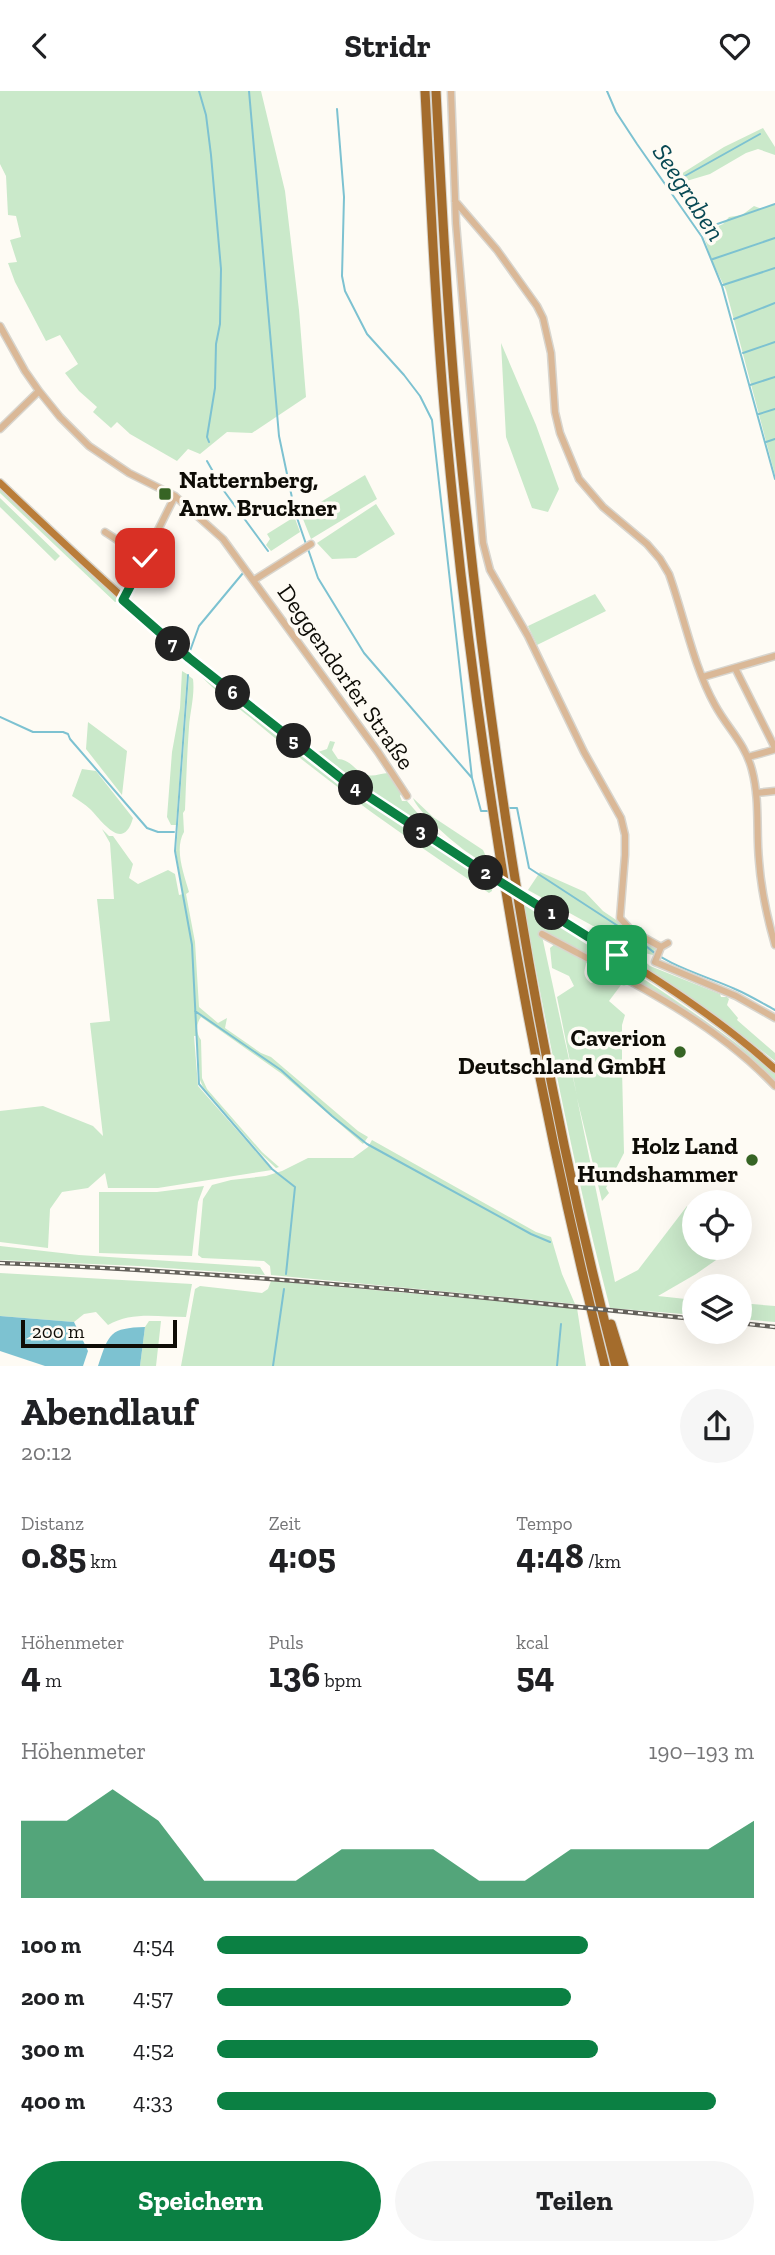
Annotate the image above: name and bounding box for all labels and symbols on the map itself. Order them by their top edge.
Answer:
water label: Seegraben [646,137,732,247]
place label: Natternberg, Anw. Bruckner [179,465,338,522]
marker: Natternberg, Anw. Bruckner [157,486,173,502]
pin [115,528,175,588]
street label: Deggendorfer Straße [272,579,421,775]
pin: 7 [156,627,190,661]
pin: 6 [216,675,250,711]
pin: 5 [276,723,312,759]
pin: 4 [338,771,374,805]
pin: 3 [404,813,438,849]
pin: 2 [468,855,504,891]
pin: 1 [534,895,570,931]
pin [587,925,647,985]
place label: Caverion Deutschland GmbH [458,1023,666,1080]
marker: Caverion Deutschland GmbH [672,1044,688,1060]
place label: Holz Land Hundshammer [577,1131,738,1188]
marker: Holz Land Hundshammer [744,1152,760,1168]
scale bar [21,1317,177,1349]

